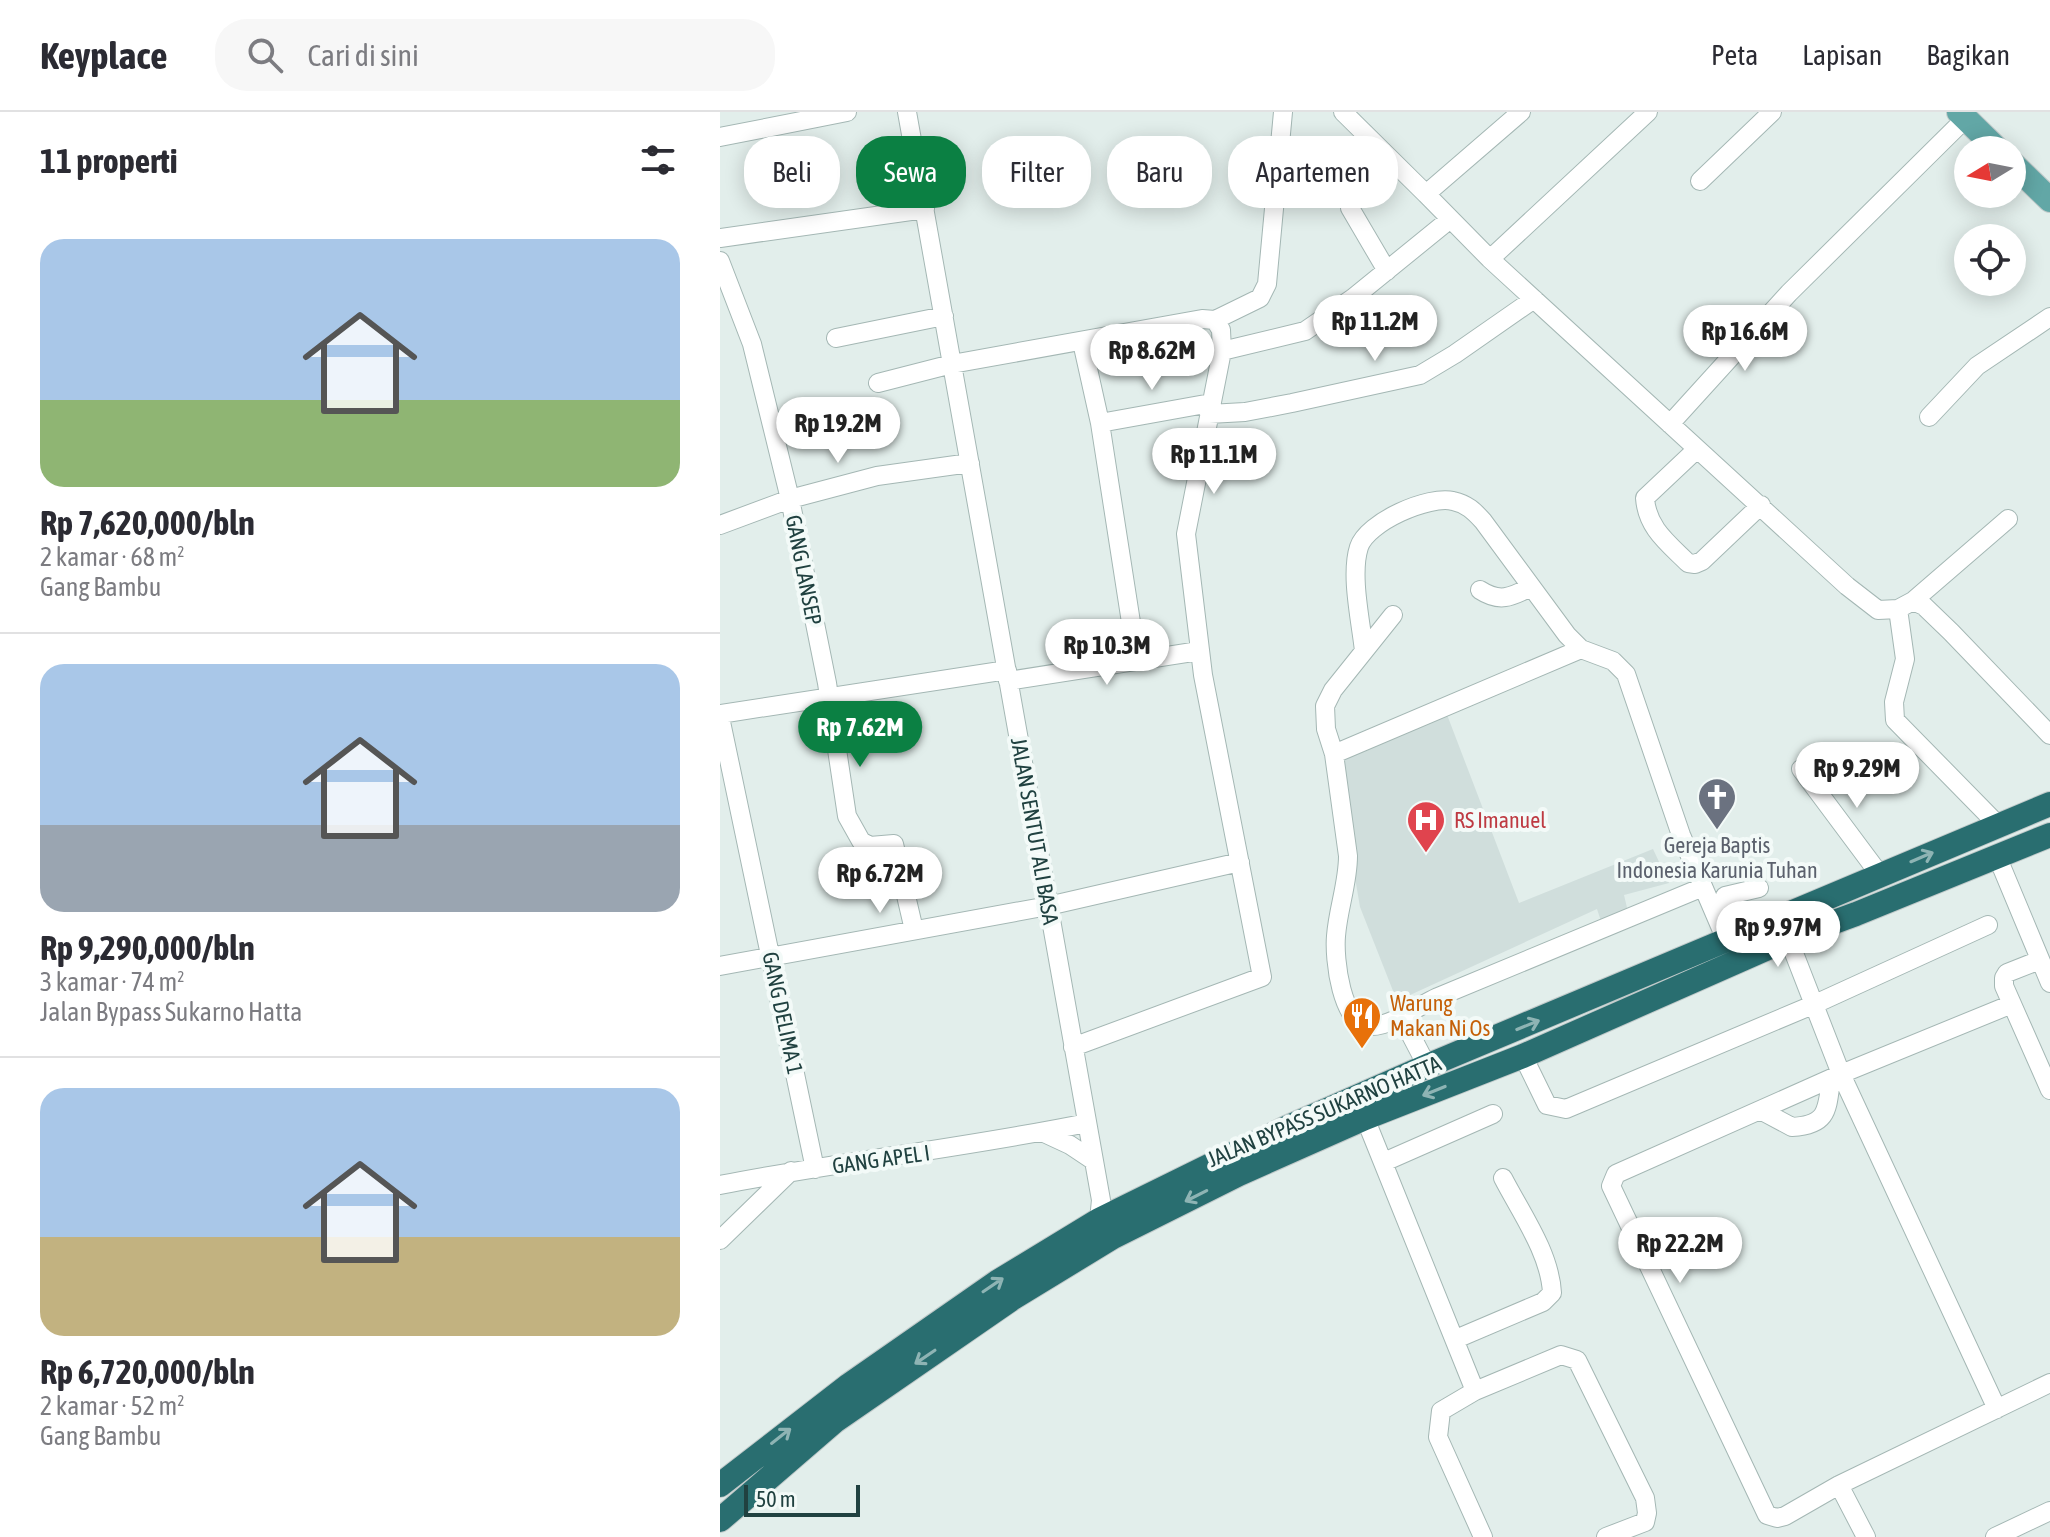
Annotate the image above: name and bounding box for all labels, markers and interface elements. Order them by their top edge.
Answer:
search box [215,19,775,91]
icon: search [243,33,287,77]
text: Keyplace [40,34,167,77]
text: Cari di sini [307,38,419,72]
text: Peta [1711,39,1758,71]
text: Lapisan [1802,39,1882,71]
text: Bagikan [1926,39,2010,71]
chip: Beli [744,136,840,208]
chip: Sewa [856,136,966,208]
chip: Filter [982,136,1091,208]
chip: Baru [1107,136,1212,208]
chip: Apartemen [1228,136,1398,208]
north arrow [1954,136,2026,208]
map controls [1954,136,2026,296]
icon: filters [636,138,680,182]
text: 11 properti [40,141,178,180]
button: locate [1954,224,2026,296]
icon: home [288,291,432,435]
pin: Rp 11.2M [1292,295,1458,363]
pin: Rp 16.6M [1662,305,1828,373]
text: Rp 11.2M [1331,306,1419,336]
text: Rp 16.6M [1701,316,1789,346]
pin: Rp 8.62M [1069,324,1235,392]
text: Rp 8.62M [1108,335,1196,365]
pin: Rp 19.2M [755,397,921,465]
text: Rp 19.2M [794,408,882,438]
pin: Rp 11.1M [1131,428,1297,496]
text: Rp 11.1M [1170,439,1258,469]
text: Rp 7,620,000/bln [40,503,255,542]
street label: GANG LANSEP [781,513,827,627]
text: 2 kamar · 68 m² [40,542,184,572]
text: Gang Bambu [40,572,161,602]
pin: Rp 10.3M [1024,619,1190,687]
text: Rp 10.3M [1063,630,1151,660]
pin: Rp 7.62M [777,701,943,769]
text: Rp 7.62M [816,712,904,742]
icon: home [288,716,432,860]
street label: JALAN SENTUT ALI BASA [1006,736,1064,927]
pin: Rp 9.29M [1774,742,1940,810]
text: Rp 9.29M [1813,753,1901,783]
church icon: Gereja Baptis Indonesia Karunia Tuhan [1696,776,1738,831]
hospital icon: RS Imanuel [1405,799,1447,854]
place label: RS Imanuel [1454,807,1546,833]
place label: Gereja Baptis Indonesia Karunia Tuhan [1616,832,1818,883]
pin: Rp 6.72M [797,847,963,915]
one-way arrow [1909,849,1934,864]
text: Rp 6.72M [836,858,924,888]
pin: Rp 9.97M [1695,901,1861,969]
text: Rp 9.97M [1734,912,1822,942]
text: Rp 9,290,000/bln [40,928,255,967]
street label: GANG DELIMA 1 [757,949,809,1077]
text: 3 kamar · 74 m² [40,967,184,997]
place label: Warung Makan Ni Os [1390,990,1490,1041]
restaurant icon: Warung Makan Ni Os [1341,995,1383,1050]
text: Jalan Bypass Sukarno Hatta [40,997,302,1027]
one-way arrow [1515,1016,1540,1031]
street label: JALAN BYPASS SUKARNO HATTA [1203,1050,1445,1172]
one-way arrow [1422,1085,1447,1099]
street label: GANG APEL I [831,1139,931,1179]
icon: home [288,1140,432,1284]
one-way arrow [1184,1188,1208,1204]
pin: Rp 22.2M [1597,1217,1763,1285]
text: Rp 22.2M [1636,1228,1724,1258]
one-way arrow [981,1277,1003,1294]
one-way arrow [914,1349,937,1365]
text: Rp 6,720,000/bln [40,1352,255,1391]
text: 2 kamar · 52 m² [40,1391,184,1421]
text: Gang Bambu [40,1421,161,1451]
one-way arrow [770,1427,791,1445]
scale bar [744,1481,860,1517]
text: 50 m [756,1486,796,1512]

